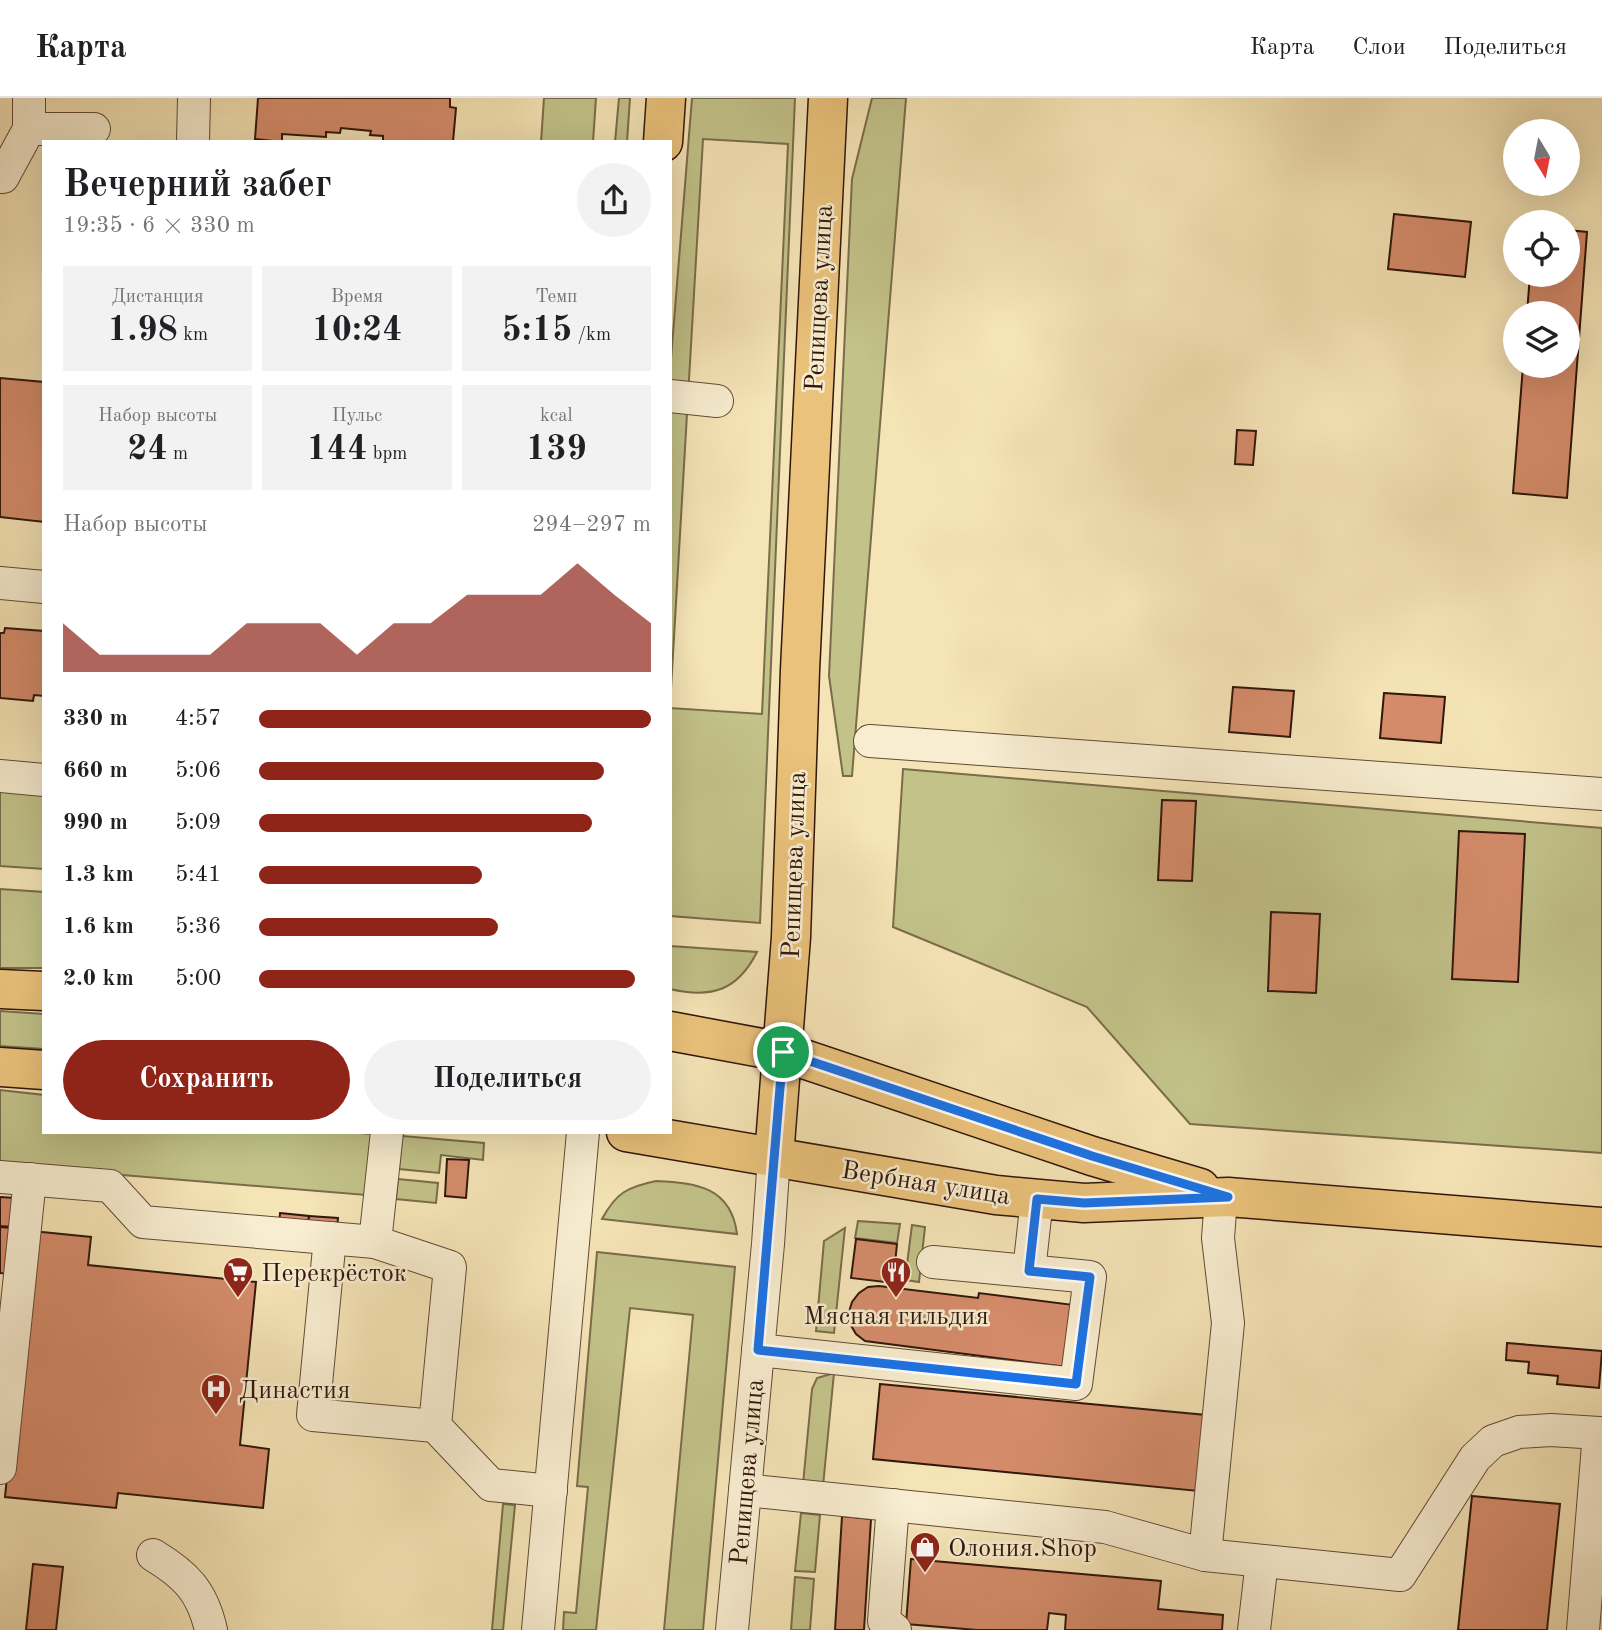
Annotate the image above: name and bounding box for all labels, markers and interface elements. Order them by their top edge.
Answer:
text: Карта [35,32,127,65]
text: Карта [1250,36,1315,60]
text: Слои [1353,36,1406,60]
text: Поделиться [1444,36,1567,60]
north arrow [1503,119,1580,196]
map controls [1503,119,1580,378]
button: share [577,163,651,237]
text: Вечерний забег [63,167,332,205]
street label: Репищева улица [802,204,838,392]
button: locate [1503,210,1580,287]
text: 19:35 · 6 × 330 m [63,214,255,237]
text: Дистанция [112,288,204,307]
text: Время [331,288,383,307]
text: Темп [535,288,578,307]
button: layers [1503,301,1580,378]
text: 1.98 [107,313,178,348]
text: 10:24 [311,313,403,348]
text: 5:15 [502,313,572,348]
text: km [178,326,208,345]
text: /km [572,326,611,345]
text: Набор высоты [98,407,217,426]
text: Пульс [332,407,382,426]
text: kcal [540,407,573,426]
text: 24 [127,432,168,467]
text: 144 [307,432,367,467]
text: 139 [526,432,587,467]
text: m [168,445,188,464]
text: bpm [367,445,407,464]
text: Набор высоты [63,513,207,536]
text: 294–297 m [532,513,651,536]
text: 330 m [63,707,128,730]
text: 4:57 [175,707,221,730]
text: 660 m [63,759,128,782]
text: 5:06 [175,759,221,782]
street label: Репищева улица [779,771,811,959]
text: 990 m [63,811,128,834]
text: 5:09 [175,811,221,834]
text: 1.3 km [63,863,134,886]
text: 5:41 [175,863,221,886]
text: 1.6 km [63,915,134,938]
text: 5:36 [175,915,221,938]
text: 2.0 km [63,967,134,990]
text: 5:00 [175,967,221,990]
pin [753,1022,813,1082]
icon: arrive [764,1033,802,1071]
button: Сохранить [63,1040,350,1120]
button: Поделиться [364,1040,651,1120]
street label: Вербная улица [839,1158,1012,1210]
supermarket icon: Перекрёсток [221,1255,255,1299]
restaurant icon: Мясная гильдия [879,1255,913,1299]
place label: Перекрёсток [261,1261,407,1287]
place label: Мясная гильдия [803,1304,989,1330]
hospital icon: Династия [199,1372,233,1416]
place label: Династия [239,1378,350,1404]
street label: Репищева улица [727,1378,769,1567]
shop icon: Олония.Shop [908,1530,942,1574]
place label: Олония.Shop [948,1536,1097,1562]

